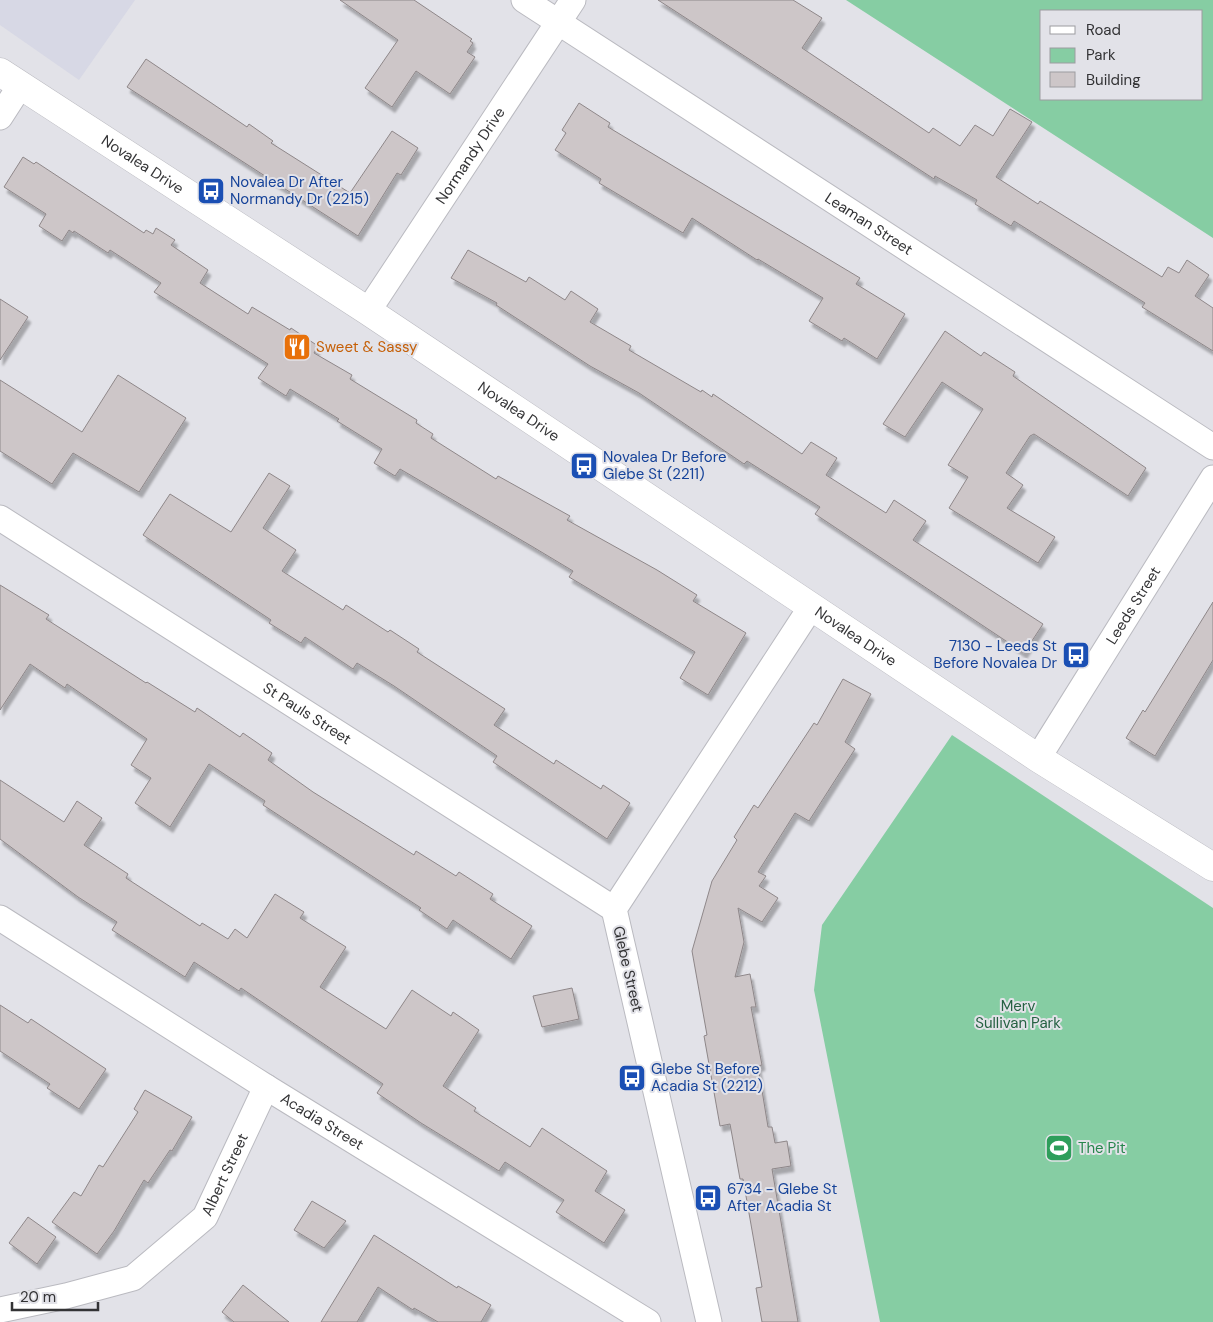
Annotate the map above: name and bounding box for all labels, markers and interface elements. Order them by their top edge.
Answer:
legend [1040,10,1203,100]
text: Road [1086,20,1121,40]
text: Park [1086,45,1116,65]
text: Building [1086,70,1141,90]
street label: Normandy Drive [431,103,510,208]
street label: Novalea Drive [98,131,188,199]
place label: Novalea Dr After Normandy Dr (2215) [230,172,369,209]
bus stop icon: Novalea Dr After Normandy Dr (2215) [196,176,226,206]
street label: Leaman Street [821,188,917,260]
restaurant icon: Sweet & Sassy [282,332,312,362]
place label: Sweet & Sassy [316,337,418,357]
street label: Novalea Drive [474,377,563,446]
place label: Novalea Dr Before Glebe St (2211) [603,447,727,484]
bus stop icon: Novalea Dr Before Glebe St (2211) [569,451,599,481]
street label: Leeds Street [1102,563,1165,648]
street label: Novalea Drive [811,602,900,671]
place label: 7130 - Leeds St Before Novalea Dr [934,636,1057,673]
bus stop icon: 7130 - Leeds St Before Novalea Dr [1061,640,1091,670]
street label: St Pauls Street [259,678,355,749]
street label: Glebe Street [608,924,648,1014]
park label: Merv Sullivan Park [975,996,1061,1033]
place label: Glebe St Before Acadia St (2212) [651,1059,763,1096]
bus stop icon: Glebe St Before Acadia St (2212) [617,1063,647,1093]
street label: Acadia Street [277,1088,367,1155]
street label: Albert Street [197,1130,253,1219]
sports icon: The Pit [1044,1133,1074,1163]
place label: The Pit [1078,1138,1126,1158]
place label: 6734 - Glebe St After Acadia St [727,1179,838,1216]
bus stop icon: 6734 - Glebe St After Acadia St [693,1183,723,1213]
scale bar [12,1280,99,1312]
text: 20 m [20,1287,56,1307]

